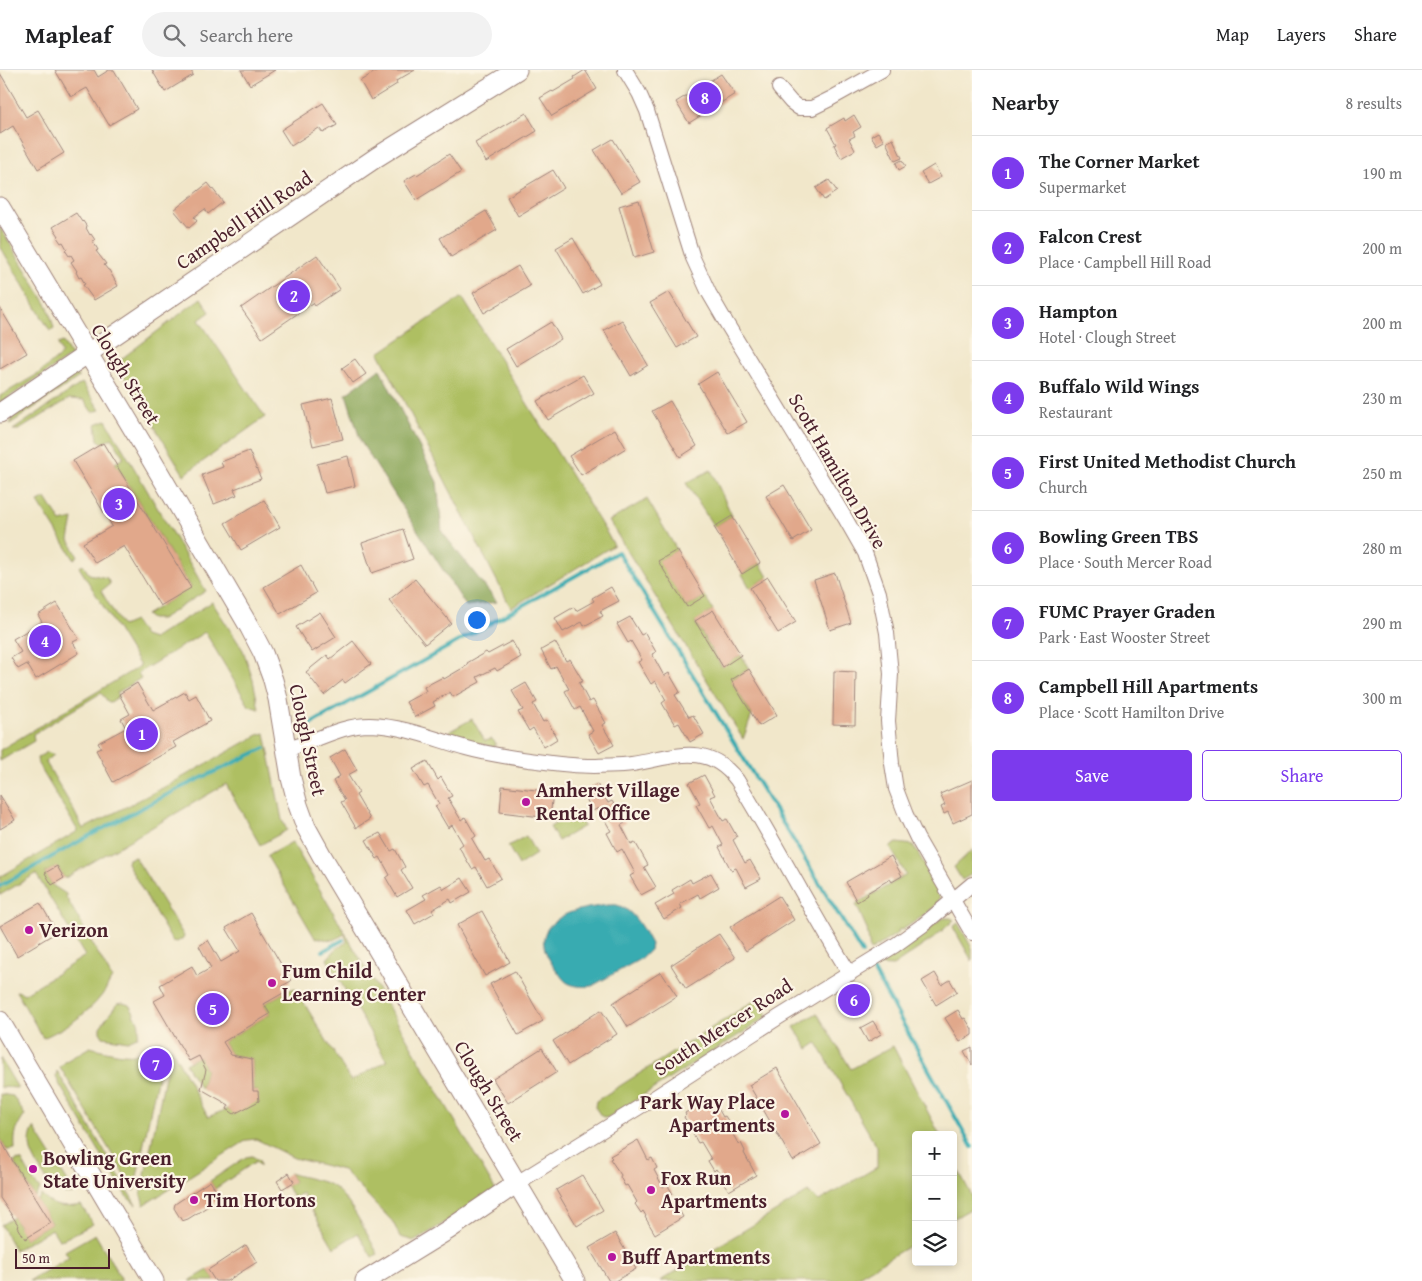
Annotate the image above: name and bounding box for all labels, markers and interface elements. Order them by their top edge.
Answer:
search box [142,12,492,57]
text: Mapleaf [25,17,112,52]
icon: search [160,21,188,49]
text: Search here [200,21,293,49]
text: Map [1216,21,1249,48]
text: Layers [1277,21,1326,48]
text: Share [1354,21,1397,48]
pin: 8 [689,79,721,117]
text: Nearby [992,87,1059,118]
text: 8 results [1345,91,1402,115]
text: The Corner Market [1039,147,1200,175]
text: 1 [1004,161,1012,185]
text: 190 m [1362,161,1402,185]
street label: Campbell Hill Road [170,163,318,276]
text: Supermarket [1039,175,1126,199]
text: Falcon Crest [1039,222,1142,250]
text: 2 [1004,236,1012,260]
text: 200 m [1362,236,1402,260]
text: Place · Campbell Hill Road [1039,250,1211,274]
pin: 2 [278,277,310,315]
text: Hampton [1039,297,1118,325]
text: 3 [1004,311,1012,335]
text: 200 m [1362,311,1402,335]
street label: Clough Street [85,318,168,430]
text: Hotel · Clough Street [1039,325,1176,349]
text: Buffalo Wild Wings [1039,372,1199,400]
text: 4 [1004,386,1012,410]
text: 230 m [1362,386,1402,410]
street label: Scott Hamilton Drive [782,388,895,554]
text: Restaurant [1039,400,1113,424]
text: First United Methodist Church [1039,447,1296,475]
text: 5 [1004,461,1012,485]
text: 250 m [1362,461,1402,485]
text: Church [1039,475,1088,499]
pin: 3 [103,485,135,523]
text: Bowling Green TBS [1039,522,1198,550]
text: 6 [1004,536,1012,560]
text: 280 m [1362,536,1402,560]
text: Place · South Mercer Road [1039,550,1212,574]
text: FUMC Prayer Graden [1039,597,1215,625]
your location [464,607,490,633]
text: 7 [1004,611,1012,635]
text: 290 m [1362,611,1402,635]
pin: 4 [29,622,61,660]
text: Park · East Wooster Street [1039,625,1210,649]
text: Campbell Hill Apartments [1039,672,1258,700]
street label: Clough Street [282,681,334,799]
text: 8 [1004,686,1012,710]
text: 300 m [1362,686,1402,710]
text: Place · Scott Hamilton Drive [1039,700,1224,724]
pin: 1 [126,715,158,753]
button: Save [992,750,1192,801]
button: Share [1202,750,1402,801]
place label: Amherst Village Rental Office [536,775,680,827]
marker: Amherst Village Rental Office [520,796,532,808]
place label: Verizon [39,915,109,944]
marker: Verizon [23,924,35,936]
place label: Fum Child Learning Center [282,956,426,1008]
street label: South Mercer Road [648,971,798,1082]
marker: Fum Child Learning Center [266,977,278,989]
pin: 6 [838,981,870,1019]
pin: 5 [197,990,229,1028]
street label: Clough Street [448,1035,531,1147]
pin: 7 [140,1045,172,1083]
place label: Park Way Place Apartments [640,1087,775,1139]
marker: Park Way Place Apartments [779,1108,791,1120]
map controls [912,1131,957,1266]
button: + [912,1131,957,1176]
place label: Bowling Green State University [43,1143,187,1195]
marker: Bowling Green State University [27,1163,39,1175]
place label: Fox Run Apartments [661,1163,767,1215]
button: − [912,1176,957,1221]
marker: Fox Run Apartments [645,1184,657,1196]
place label: Tim Hortons [204,1185,316,1214]
marker: Tim Hortons [188,1194,200,1206]
button: layers [912,1221,957,1266]
place label: Buff Apartments [622,1242,770,1271]
scale bar [15,1246,110,1269]
text: 50 m [22,1248,50,1268]
marker: Buff Apartments [606,1251,618,1263]

